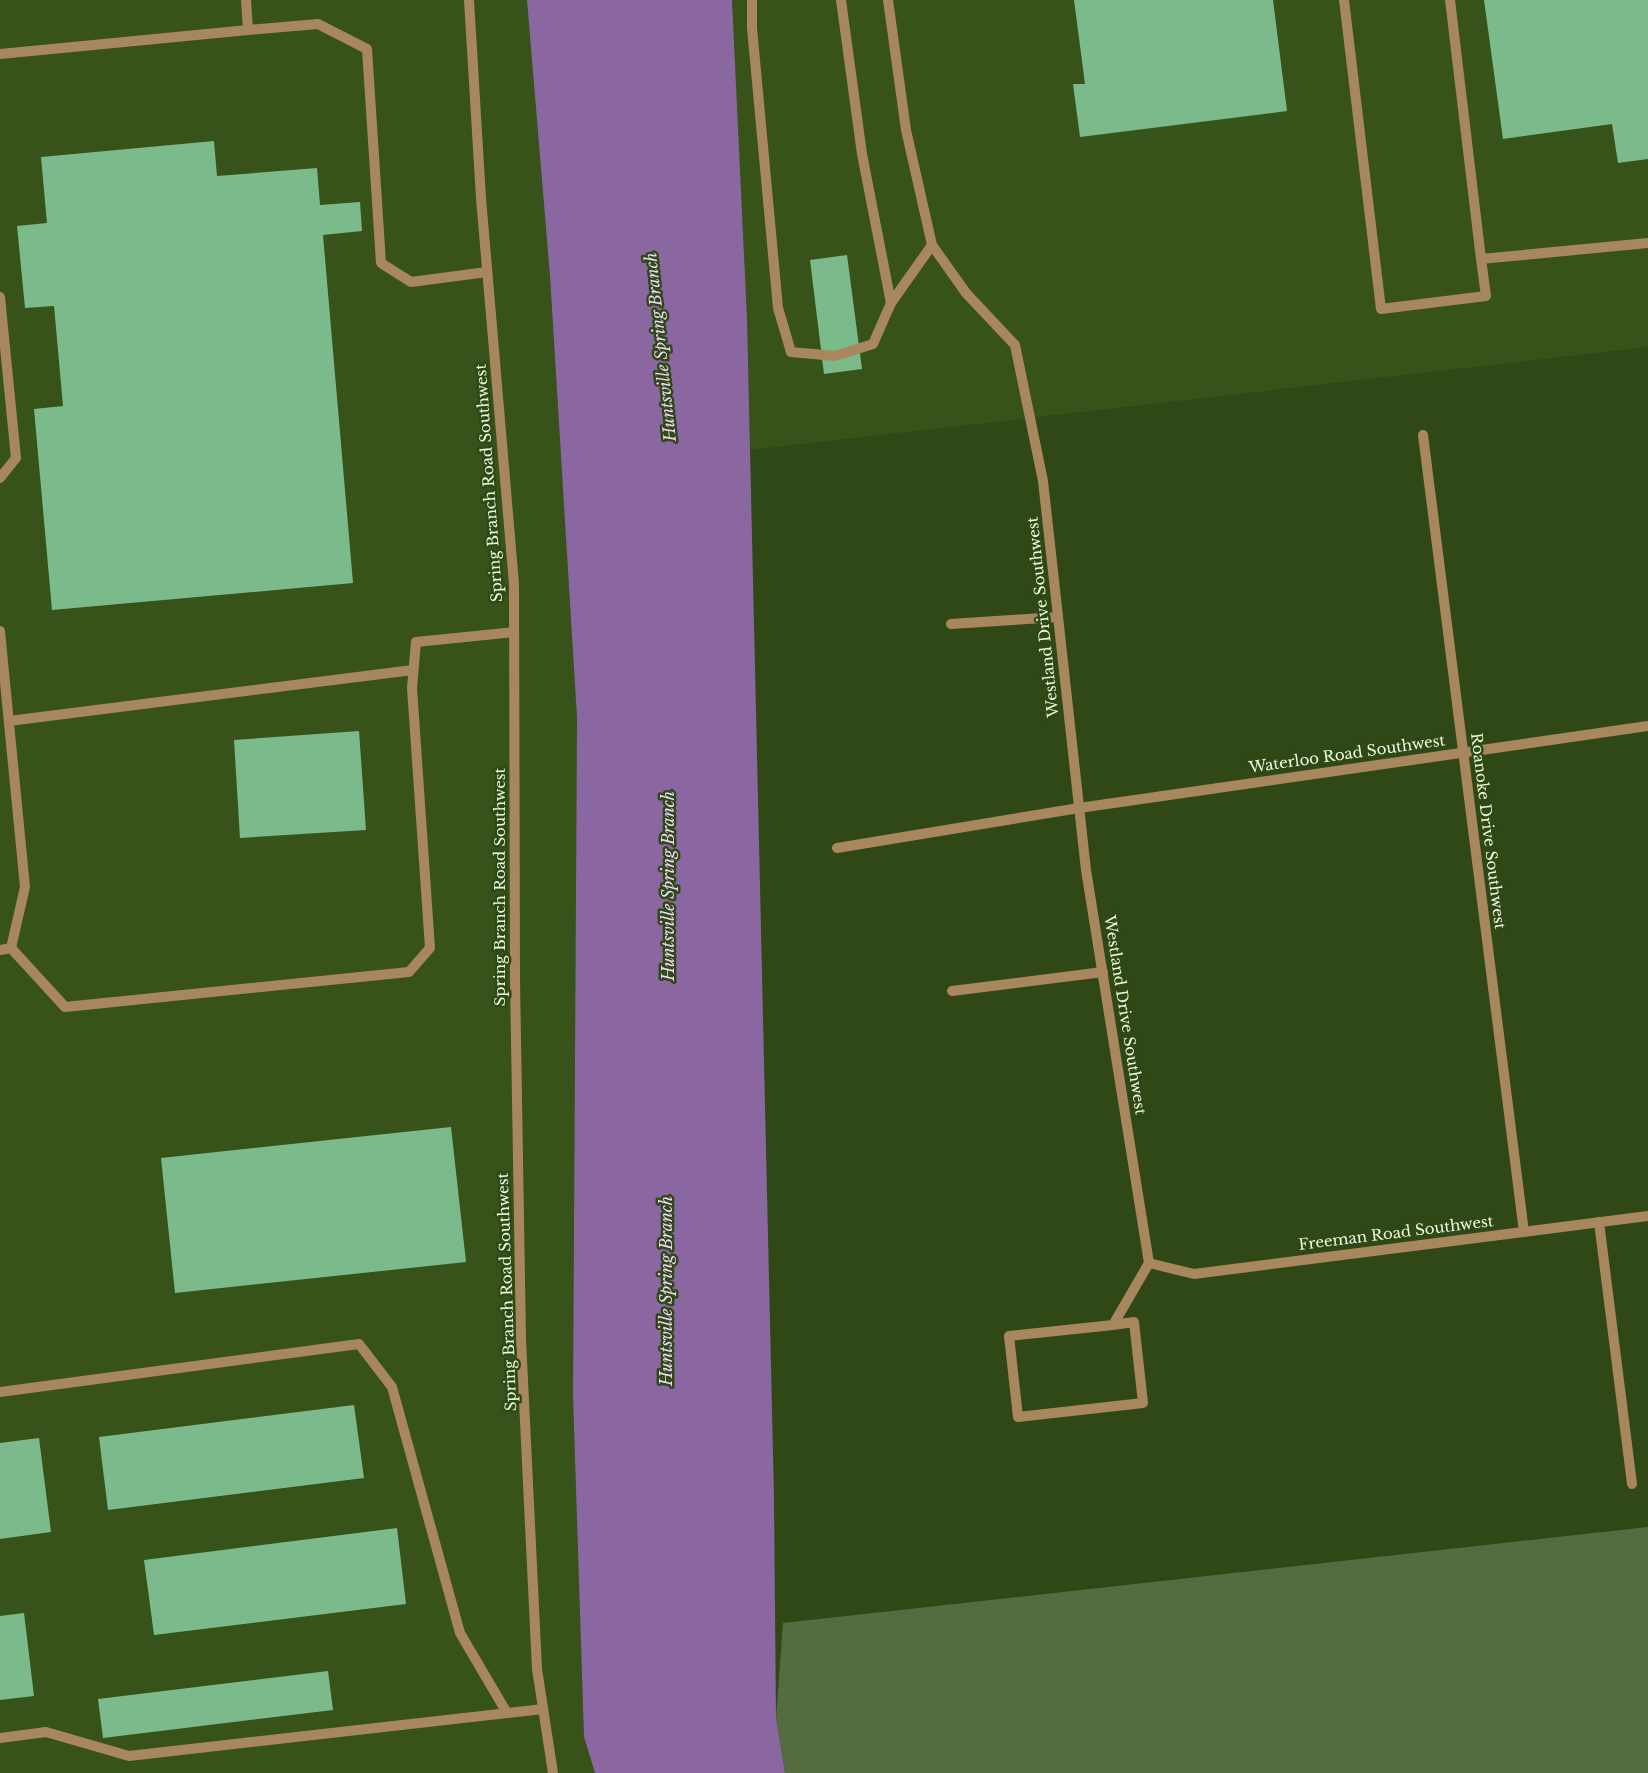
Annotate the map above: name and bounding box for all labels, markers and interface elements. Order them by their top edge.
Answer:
water label: Huntsville Spring Branch [640,251,680,444]
street label: Spring Branch Road Southwest [471,363,506,603]
street label: Westland Drive Southwest [1022,516,1063,719]
street label: Waterloo Road Southwest [1247,730,1447,777]
street label: Roanoke Drive Southwest [1467,732,1510,930]
street label: Spring Branch Road Southwest [490,767,509,1006]
water label: Huntsville Spring Branch [658,791,678,982]
street label: Westland Drive Southwest [1100,913,1151,1116]
street label: Spring Branch Road Southwest [493,1172,520,1412]
water label: Huntsville Spring Branch [656,1196,676,1387]
street label: Freeman Road Southwest [1297,1211,1495,1254]

